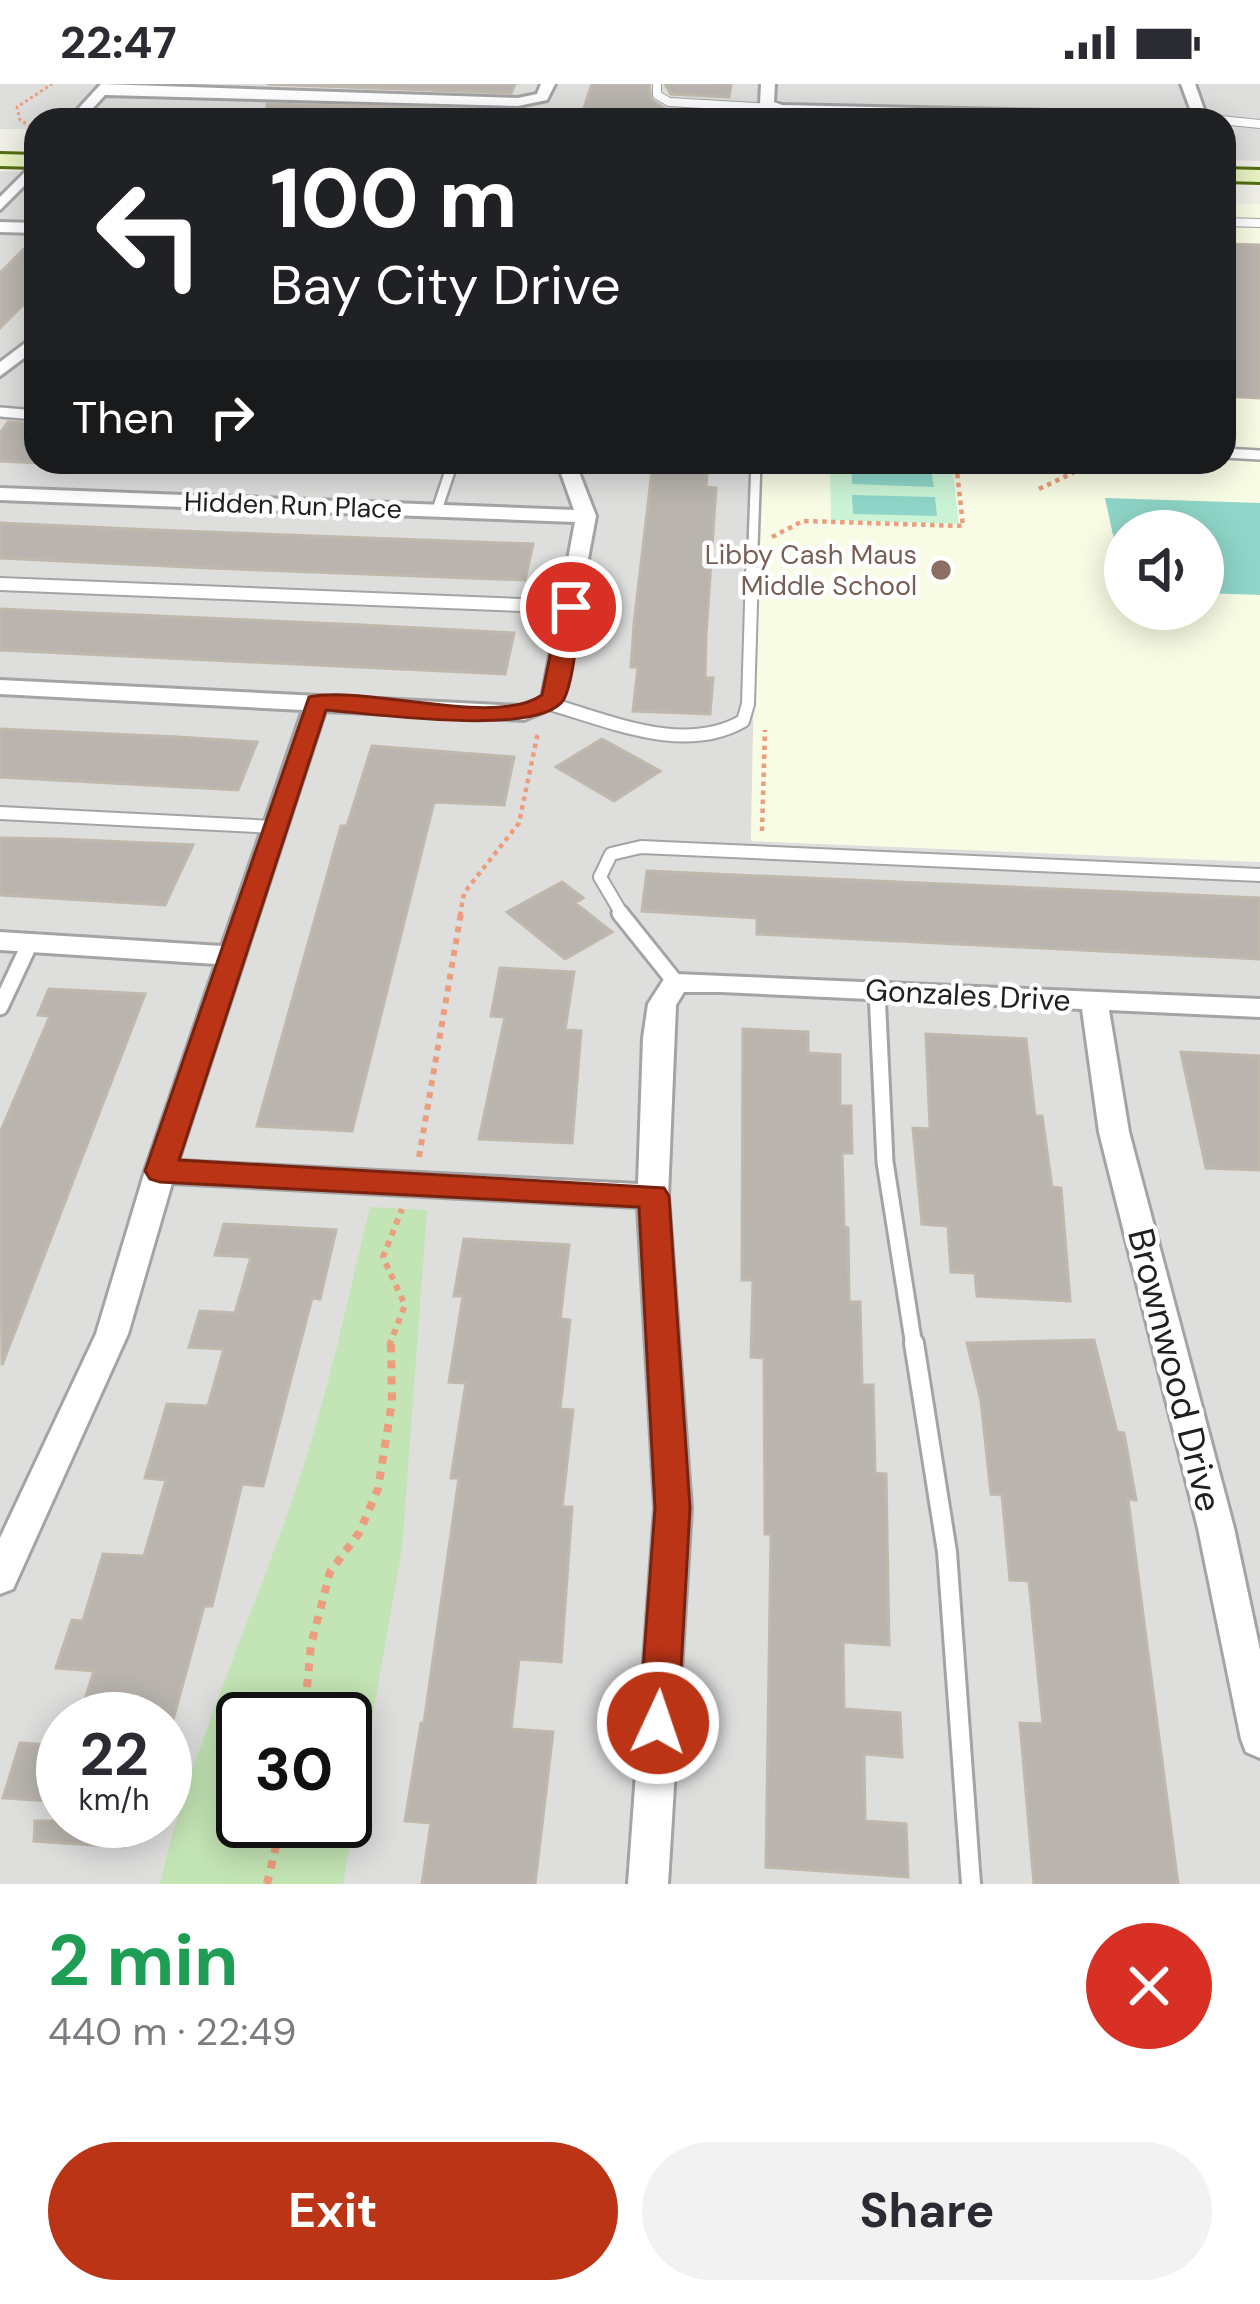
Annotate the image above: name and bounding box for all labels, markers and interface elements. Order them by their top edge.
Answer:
text: 22:47 [60,13,177,72]
text: 100 m [270,144,518,253]
icon: left [72,156,228,312]
text: Bay City Drive [270,250,621,321]
icon: right [199,384,265,450]
text: Then [72,388,175,447]
street label: Hidden Run Place [183,484,403,526]
map controls [1104,510,1224,630]
button: sound [1104,510,1224,630]
place label: Libby Cash Maus Middle School [705,537,917,603]
pin [520,556,622,658]
marker: Libby Cash Maus Middle School [928,557,954,583]
icon: arrive [538,574,604,640]
street label: Gonzales Drive [864,970,1072,1020]
street label: Brownwood Drive [1117,1224,1233,1516]
position arrow [595,1660,721,1786]
speed limit sign: 30 [216,1692,372,1848]
text: 22 [79,1715,149,1794]
text: km/h [79,1780,149,1819]
text: 2 min [48,1914,238,2007]
button: close [1086,1923,1212,2049]
text: 440 m · 22:49 [48,2006,297,2057]
button: Exit [48,2142,618,2280]
button: Share [642,2142,1212,2280]

